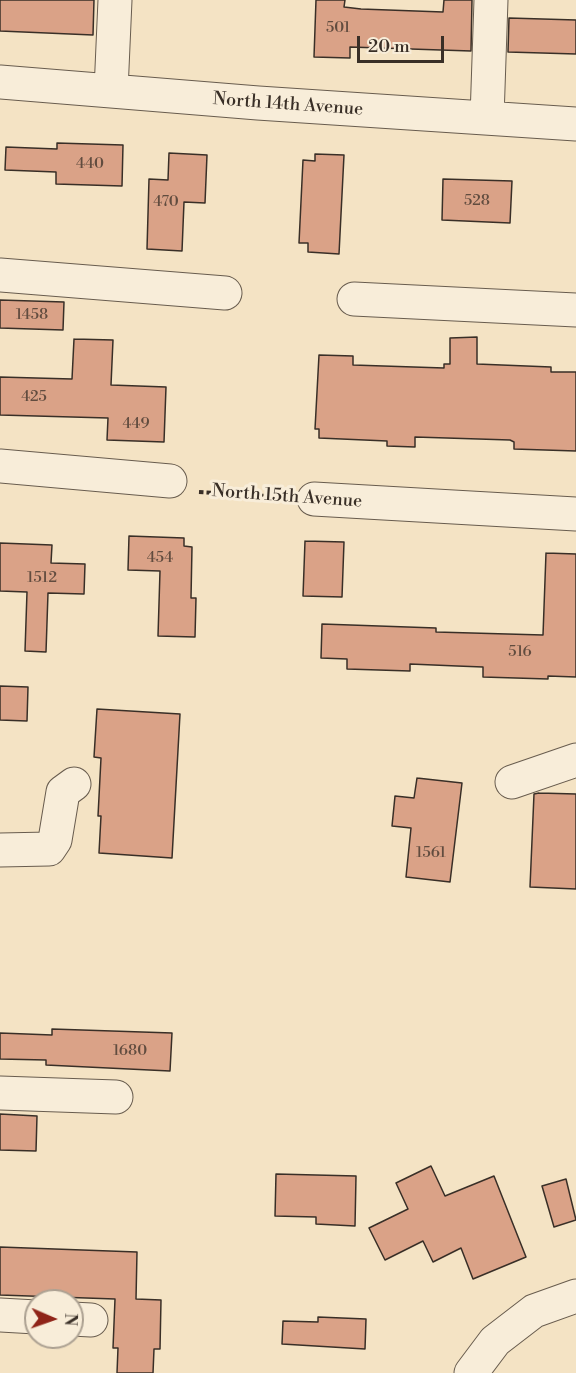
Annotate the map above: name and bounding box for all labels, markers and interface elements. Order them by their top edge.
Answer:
house number: 501 [326,19,350,37]
scale bar [360,24,447,62]
text: 20 m [368,35,410,58]
street label: North 14th Avenue [212,89,364,121]
house number: 440 [76,155,104,173]
house number: 528 [464,192,490,210]
house number: 470 [153,193,179,211]
house number: 1458 [16,306,48,324]
house number: 425 [21,388,47,406]
house number: 449 [122,415,150,433]
street label: North 15th Avenue [211,481,363,513]
house number: 454 [147,549,173,567]
house number: 1512 [27,569,57,587]
house number: 516 [508,643,532,661]
house number: 1561 [416,844,446,862]
house number: 1680 [113,1042,147,1060]
north arrow [24,1289,84,1349]
text: N [60,1313,80,1326]

